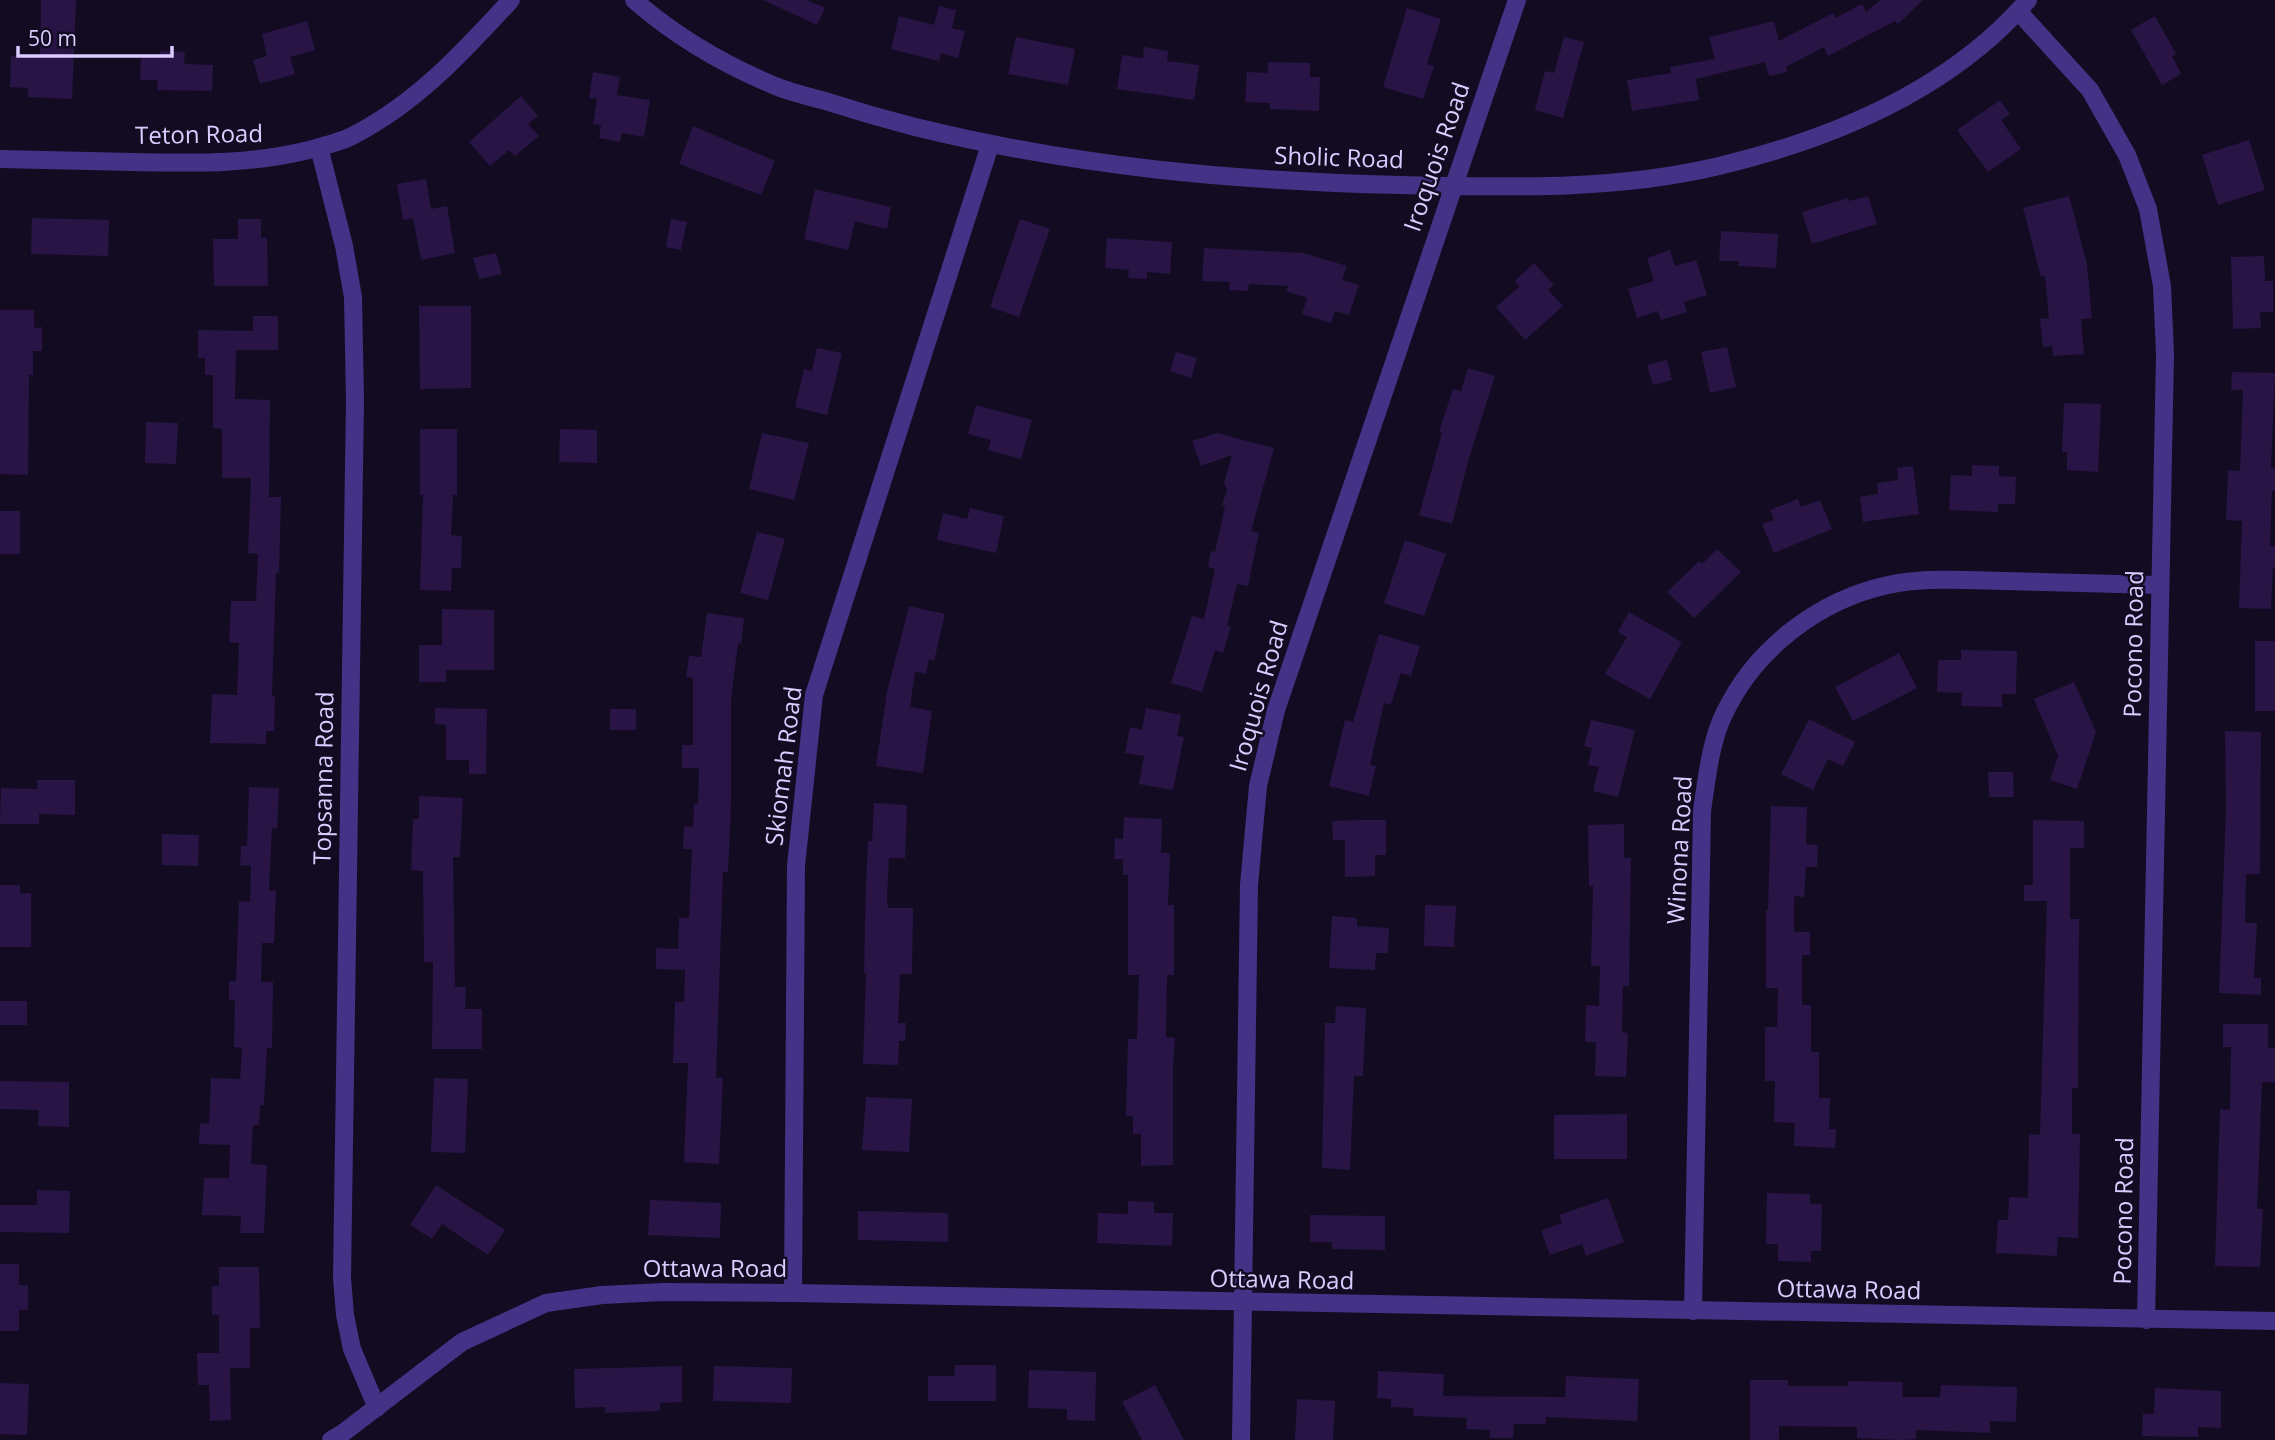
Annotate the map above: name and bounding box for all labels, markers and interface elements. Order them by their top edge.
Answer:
scale bar [18,14,172,58]
text: 50 m [28,24,77,52]
street label: Iroquois Road [1395,77,1477,236]
street label: Teton Road [135,116,263,151]
street label: Sholic Road [1274,138,1404,175]
street label: Pocono Road [2115,570,2150,718]
street label: Iroquois Road [1220,616,1295,775]
street label: Skiomah Road [756,684,809,847]
street label: Topsanna Road [304,691,341,865]
street label: Winona Road [1658,775,1699,925]
street label: Pocono Road [2105,1137,2140,1285]
street label: Ottawa Road [643,1251,787,1284]
street label: Ottawa Road [1209,1261,1355,1296]
street label: Ottawa Road [1776,1271,1922,1306]

